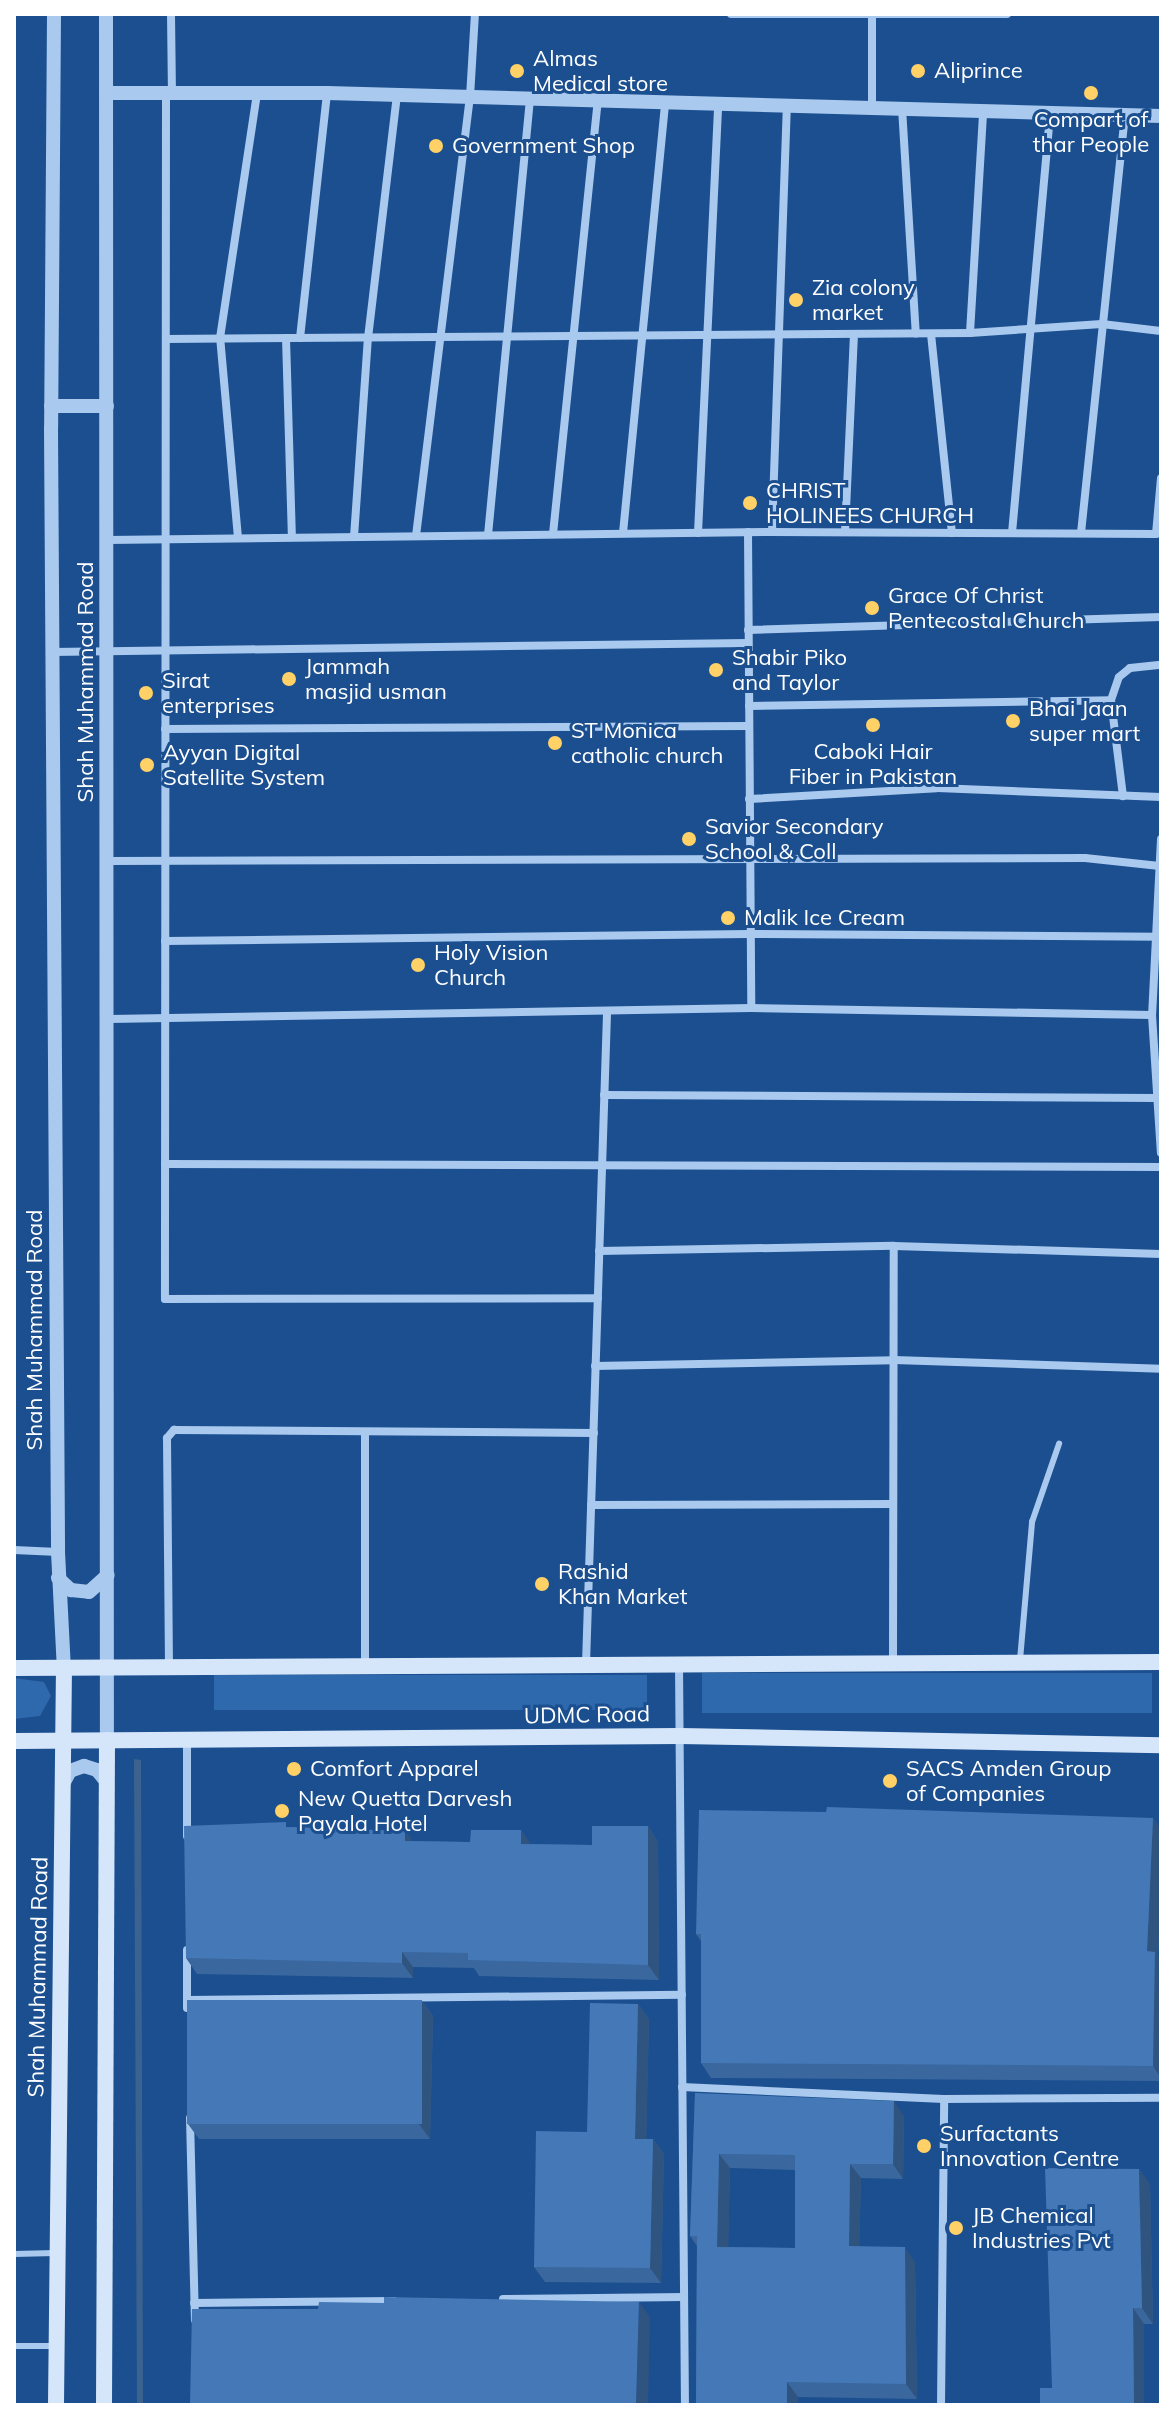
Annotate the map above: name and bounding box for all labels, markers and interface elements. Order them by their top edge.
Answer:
place label: Almas Medical store [533,45,668,96]
place label: Aliprince [934,58,1023,84]
marker: Almas Medical store [508,62,526,80]
marker: Aliprince [909,62,927,80]
marker: Compart of thar People [1082,84,1100,102]
place label: Compart of thar People [1033,106,1149,158]
place label: Government Shop [452,133,635,159]
marker: Government Shop [427,137,445,155]
place label: Zia colony market [812,274,915,326]
marker: Zia colony market [787,291,805,309]
place label: CHRIST HOLINEES CHURCH [766,477,974,528]
marker: CHRIST HOLINEES CHURCH [741,494,759,512]
street label: Shah Muhammad Road [73,562,99,802]
place label: Grace Of Christ Pentecostal Church [888,582,1084,634]
marker: Grace Of Christ Pentecostal Church [863,599,881,617]
place label: Shabir Piko and Taylor [732,644,847,696]
place label: Jammah masjid usman [305,653,447,704]
marker: Shabir Piko and Taylor [707,661,725,679]
place label: Sirat enterprises [162,667,275,718]
marker: Jammah masjid usman [280,670,298,688]
marker: Sirat enterprises [137,684,155,702]
place label: Bhai Jaan super mart [1029,695,1140,746]
marker: Bhai Jaan super mart [1004,712,1022,730]
marker: Caboki Hair Fiber in Pakistan [864,716,882,734]
place label: ST Monica catholic church [571,717,723,768]
marker: ST Monica catholic church [546,734,564,752]
place label: Caboki Hair Fiber in Pakistan [789,738,957,790]
place label: Ayyan Digital Satellite System [163,739,325,790]
marker: Ayyan Digital Satellite System [138,756,156,774]
place label: Savior Secondary School & Coll [705,813,884,864]
marker: Savior Secondary School & Coll [680,830,698,848]
place label: Malik Ice Cream [744,905,905,931]
marker: Malik Ice Cream [719,909,737,927]
place label: Holy Vision Church [434,939,548,990]
marker: Holy Vision Church [409,956,427,974]
street label: Shah Muhammad Road [22,1210,48,1450]
place label: Rashid Khan Market [558,1558,687,1610]
marker: Rashid Khan Market [533,1575,551,1593]
street label: UDMC Road [524,1701,650,1729]
place label: SACS Amden Group of Companies [906,1755,1111,1806]
place label: Comfort Apparel [310,1756,479,1782]
marker: Comfort Apparel [285,1760,303,1778]
marker: SACS Amden Group of Companies [881,1772,899,1790]
place label: New Quetta Darvesh Payala Hotel [298,1785,512,1836]
marker: New Quetta Darvesh Payala Hotel [273,1802,291,1820]
street label: Shah Muhammad Road [23,1856,53,2098]
place label: Surfactants Innovation Centre [940,2120,1119,2172]
marker: Surfactants Innovation Centre [915,2137,933,2155]
place label: JB Chemical Industries Pvt [972,2202,1111,2254]
marker: JB Chemical Industries Pvt [947,2219,965,2237]

